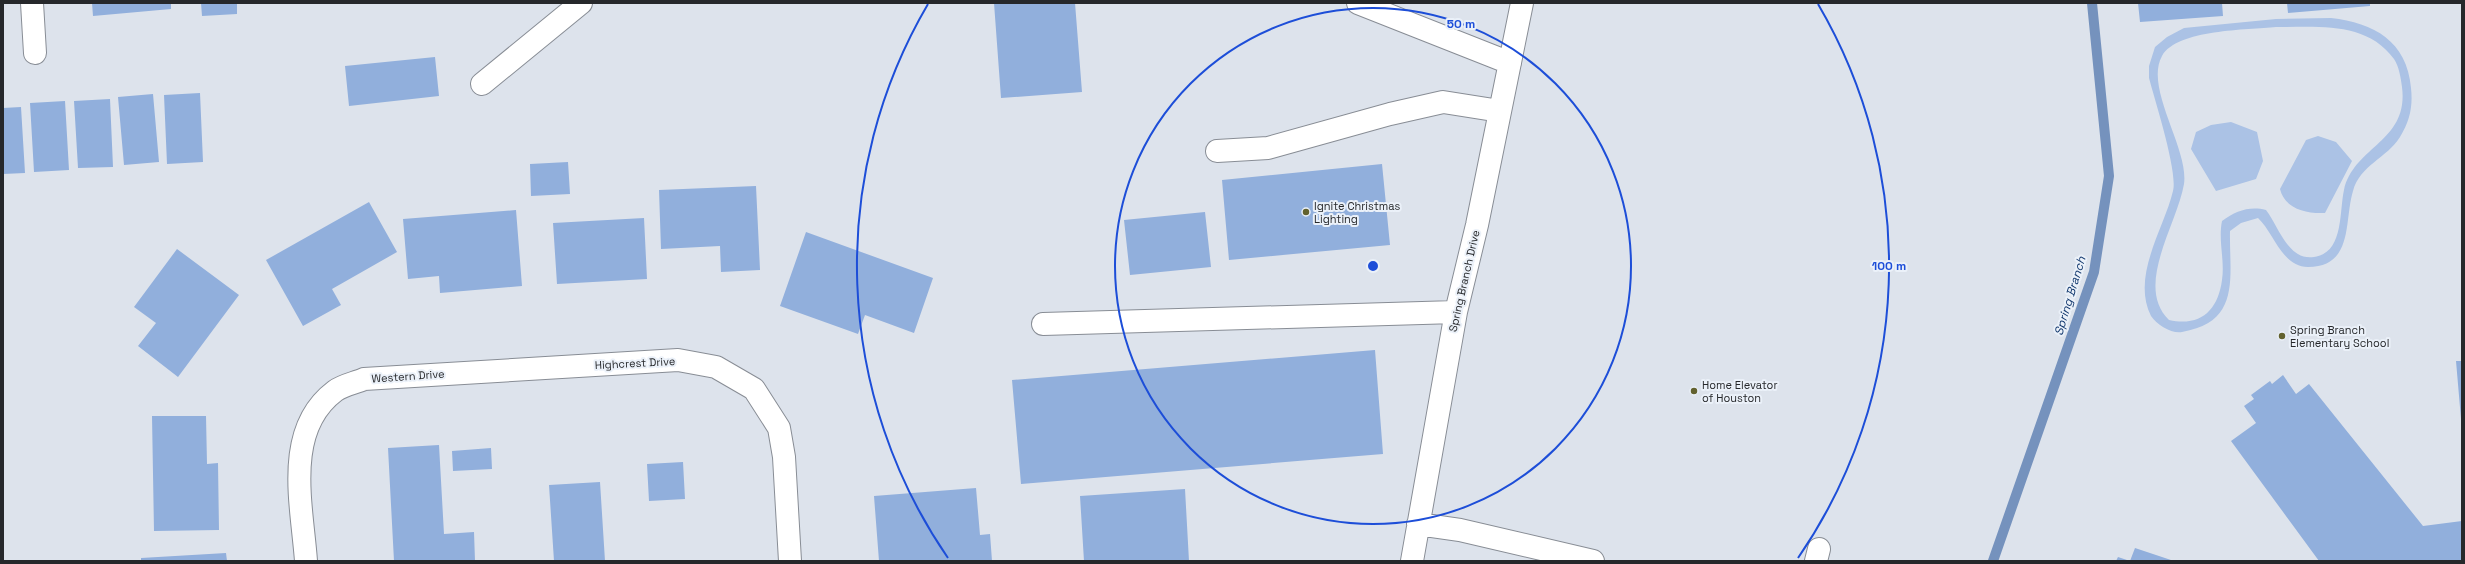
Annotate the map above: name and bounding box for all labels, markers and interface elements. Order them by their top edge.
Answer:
text: 50 m [1447,16,1475,32]
place label: Ignite Christmas Lighting [1314,199,1401,226]
marker: Ignite Christmas Lighting [1301,207,1311,217]
street label: Spring Branch Drive [1445,229,1483,333]
water label: Spring Branch [2050,254,2090,337]
text: 100 m [1872,258,1906,274]
centre of rings [1366,259,1380,273]
place label: Spring Branch Elementary School [2290,323,2389,350]
marker: Spring Branch Elementary School [2277,331,2287,341]
street label: Highcrest Drive [594,354,676,372]
street label: Western Drive [371,366,445,386]
place label: Home Elevator of Houston [1702,378,1778,405]
marker: Home Elevator of Houston [1689,386,1699,396]

